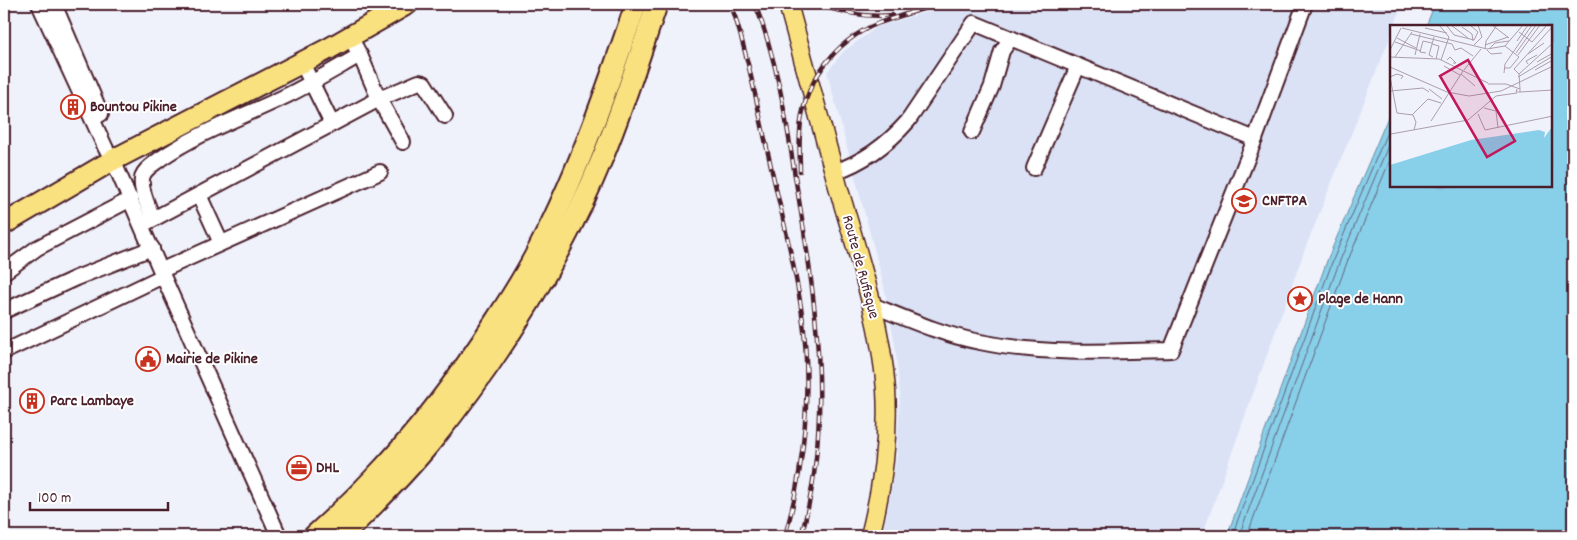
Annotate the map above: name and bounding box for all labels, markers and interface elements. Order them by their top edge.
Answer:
inset map [1390,25,1552,188]
building icon: Bountou Pikine [60,94,86,120]
place label: Bountou Pikine [90,96,177,119]
school or university icon: CNFTPA [1231,188,1257,214]
place label: CNFTPA [1262,190,1308,213]
street label: Route de Rufisque [835,213,885,321]
place icon: Plage de Hann [1287,286,1313,312]
place label: Plage de Hann [1318,288,1403,311]
public building icon: Mairie de Pikine [135,346,161,372]
place label: Mairie de Pikine [166,348,258,371]
building icon: Parc Lambaye [19,388,45,414]
place label: Parc Lambaye [50,390,134,413]
office icon: DHL [286,455,312,481]
place label: DHL [316,457,339,480]
scale bar [30,480,168,512]
text: 100 m [38,488,71,510]

